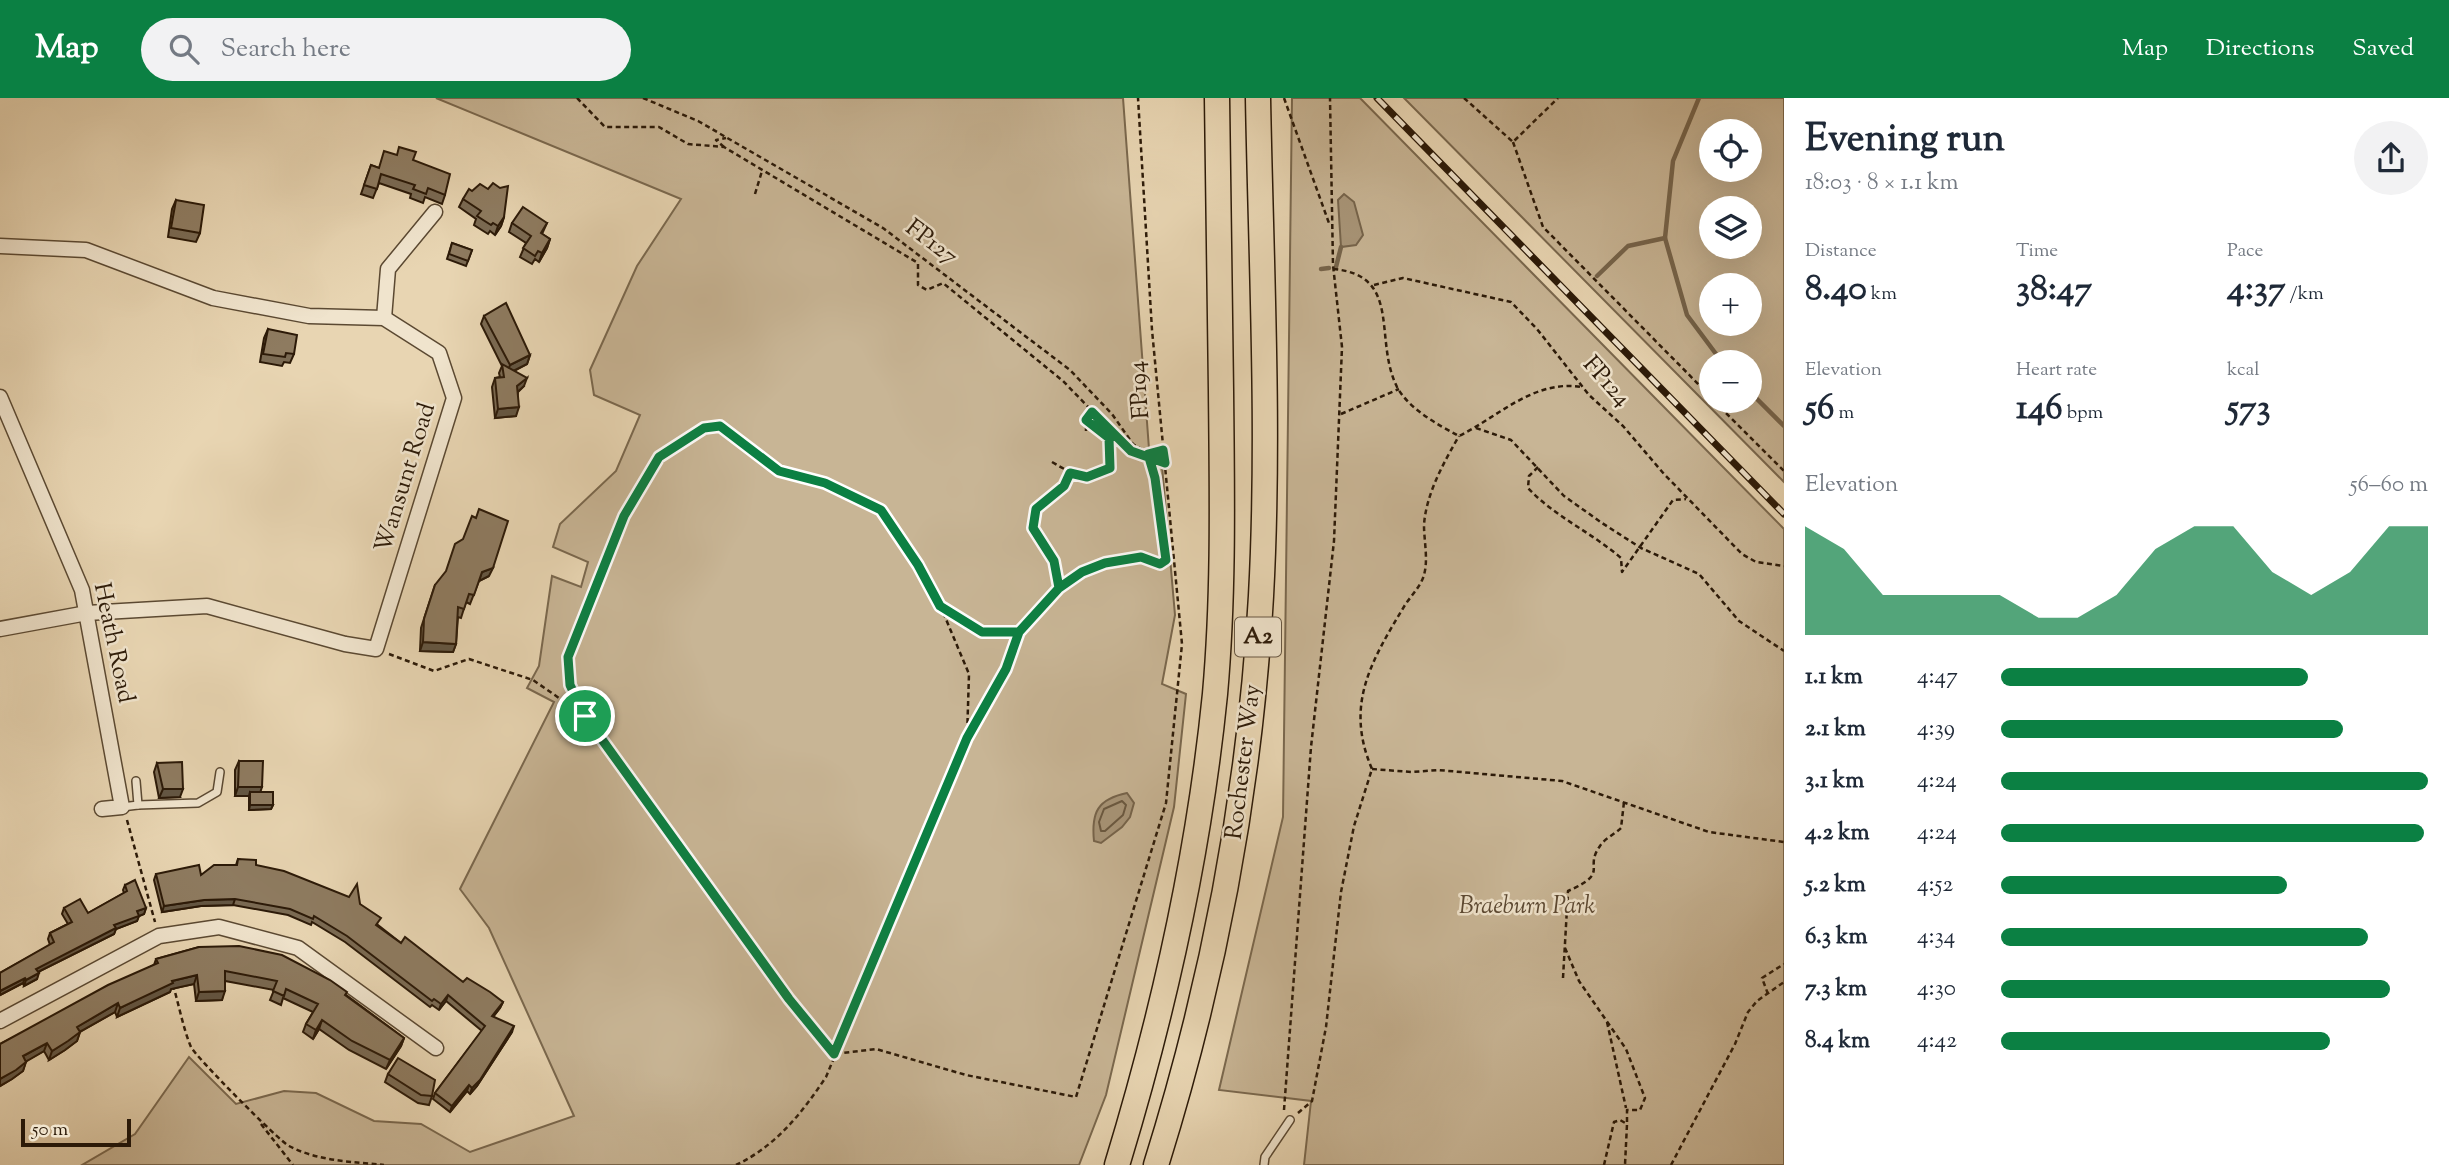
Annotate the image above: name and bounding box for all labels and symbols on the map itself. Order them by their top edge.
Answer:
street label: FP127 [898,212,964,274]
street label: FP124 [1574,349,1638,415]
street label: FP194 [1121,360,1159,420]
street label: Wansunt Road [367,399,445,557]
street label: Heath Road [84,580,142,707]
road number: A2 [1235,618,1281,656]
street label: Rochester Way [1218,682,1270,842]
pin [555,686,615,746]
park label: Braeburn Park [1459,890,1595,924]
scale bar [21,1116,131,1148]

